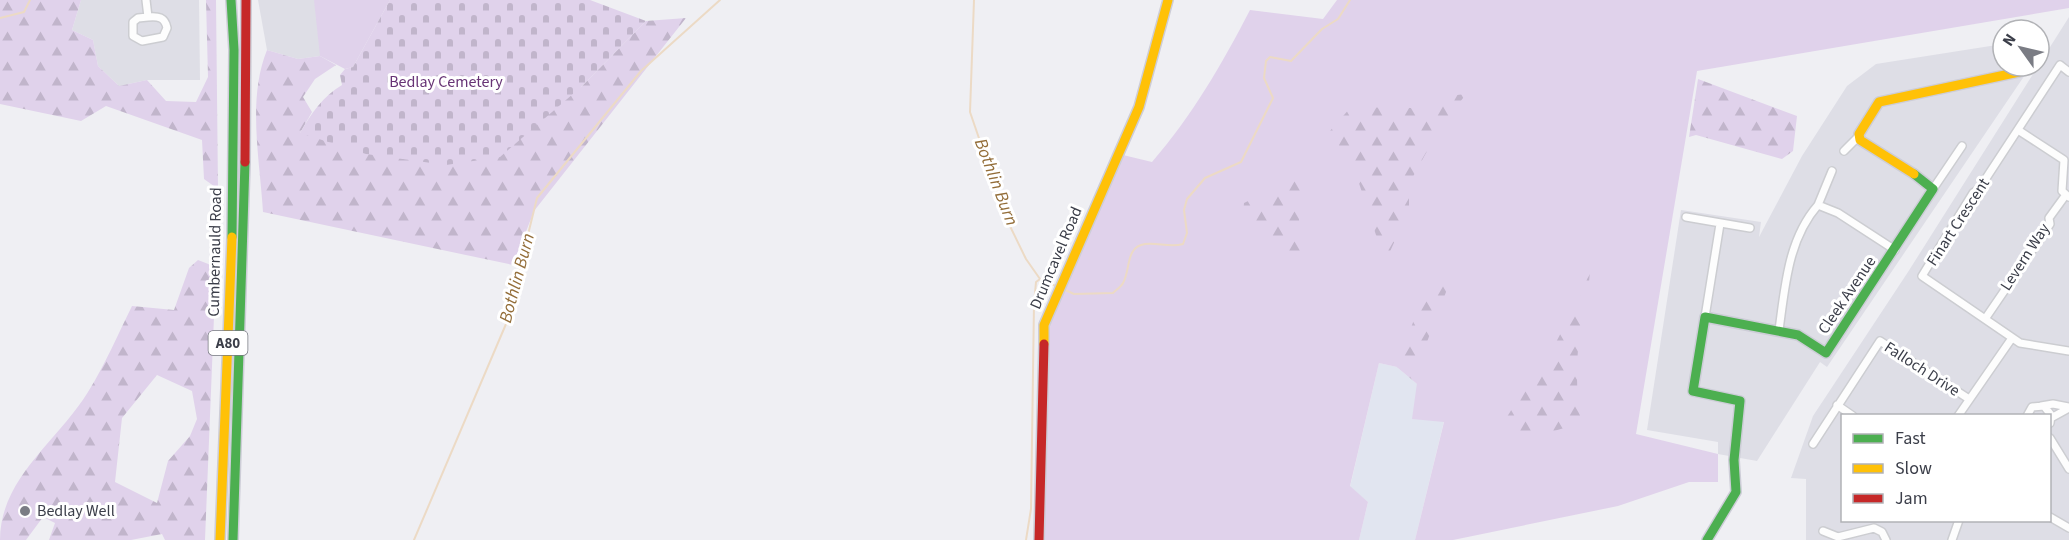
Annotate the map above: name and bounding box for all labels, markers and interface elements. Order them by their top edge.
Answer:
north arrow [1991,18,2051,78]
text: N [1997,30,2021,51]
park label: Bedlay Cemetery [389,71,503,93]
water label: Bothlin Burn [968,135,1024,229]
street label: Finart Crescent [1921,173,1995,270]
street label: Cumbernauld Road [203,187,227,317]
street label: Drumcavel Road [1024,203,1088,313]
street label: Levern Way [1995,219,2055,295]
water label: Bothlin Burn [493,230,541,326]
street label: Cleek Avenue [1813,252,1881,338]
road number: A80 [208,331,248,355]
street label: Falloch Drive [1880,336,1964,402]
legend [1841,414,2051,522]
text: Fast [1895,426,1926,451]
text: Slow [1895,456,1932,481]
text: Jam [1895,486,1928,511]
place label: Bedlay Well [37,500,115,522]
marker: Bedlay Well [18,504,32,518]

